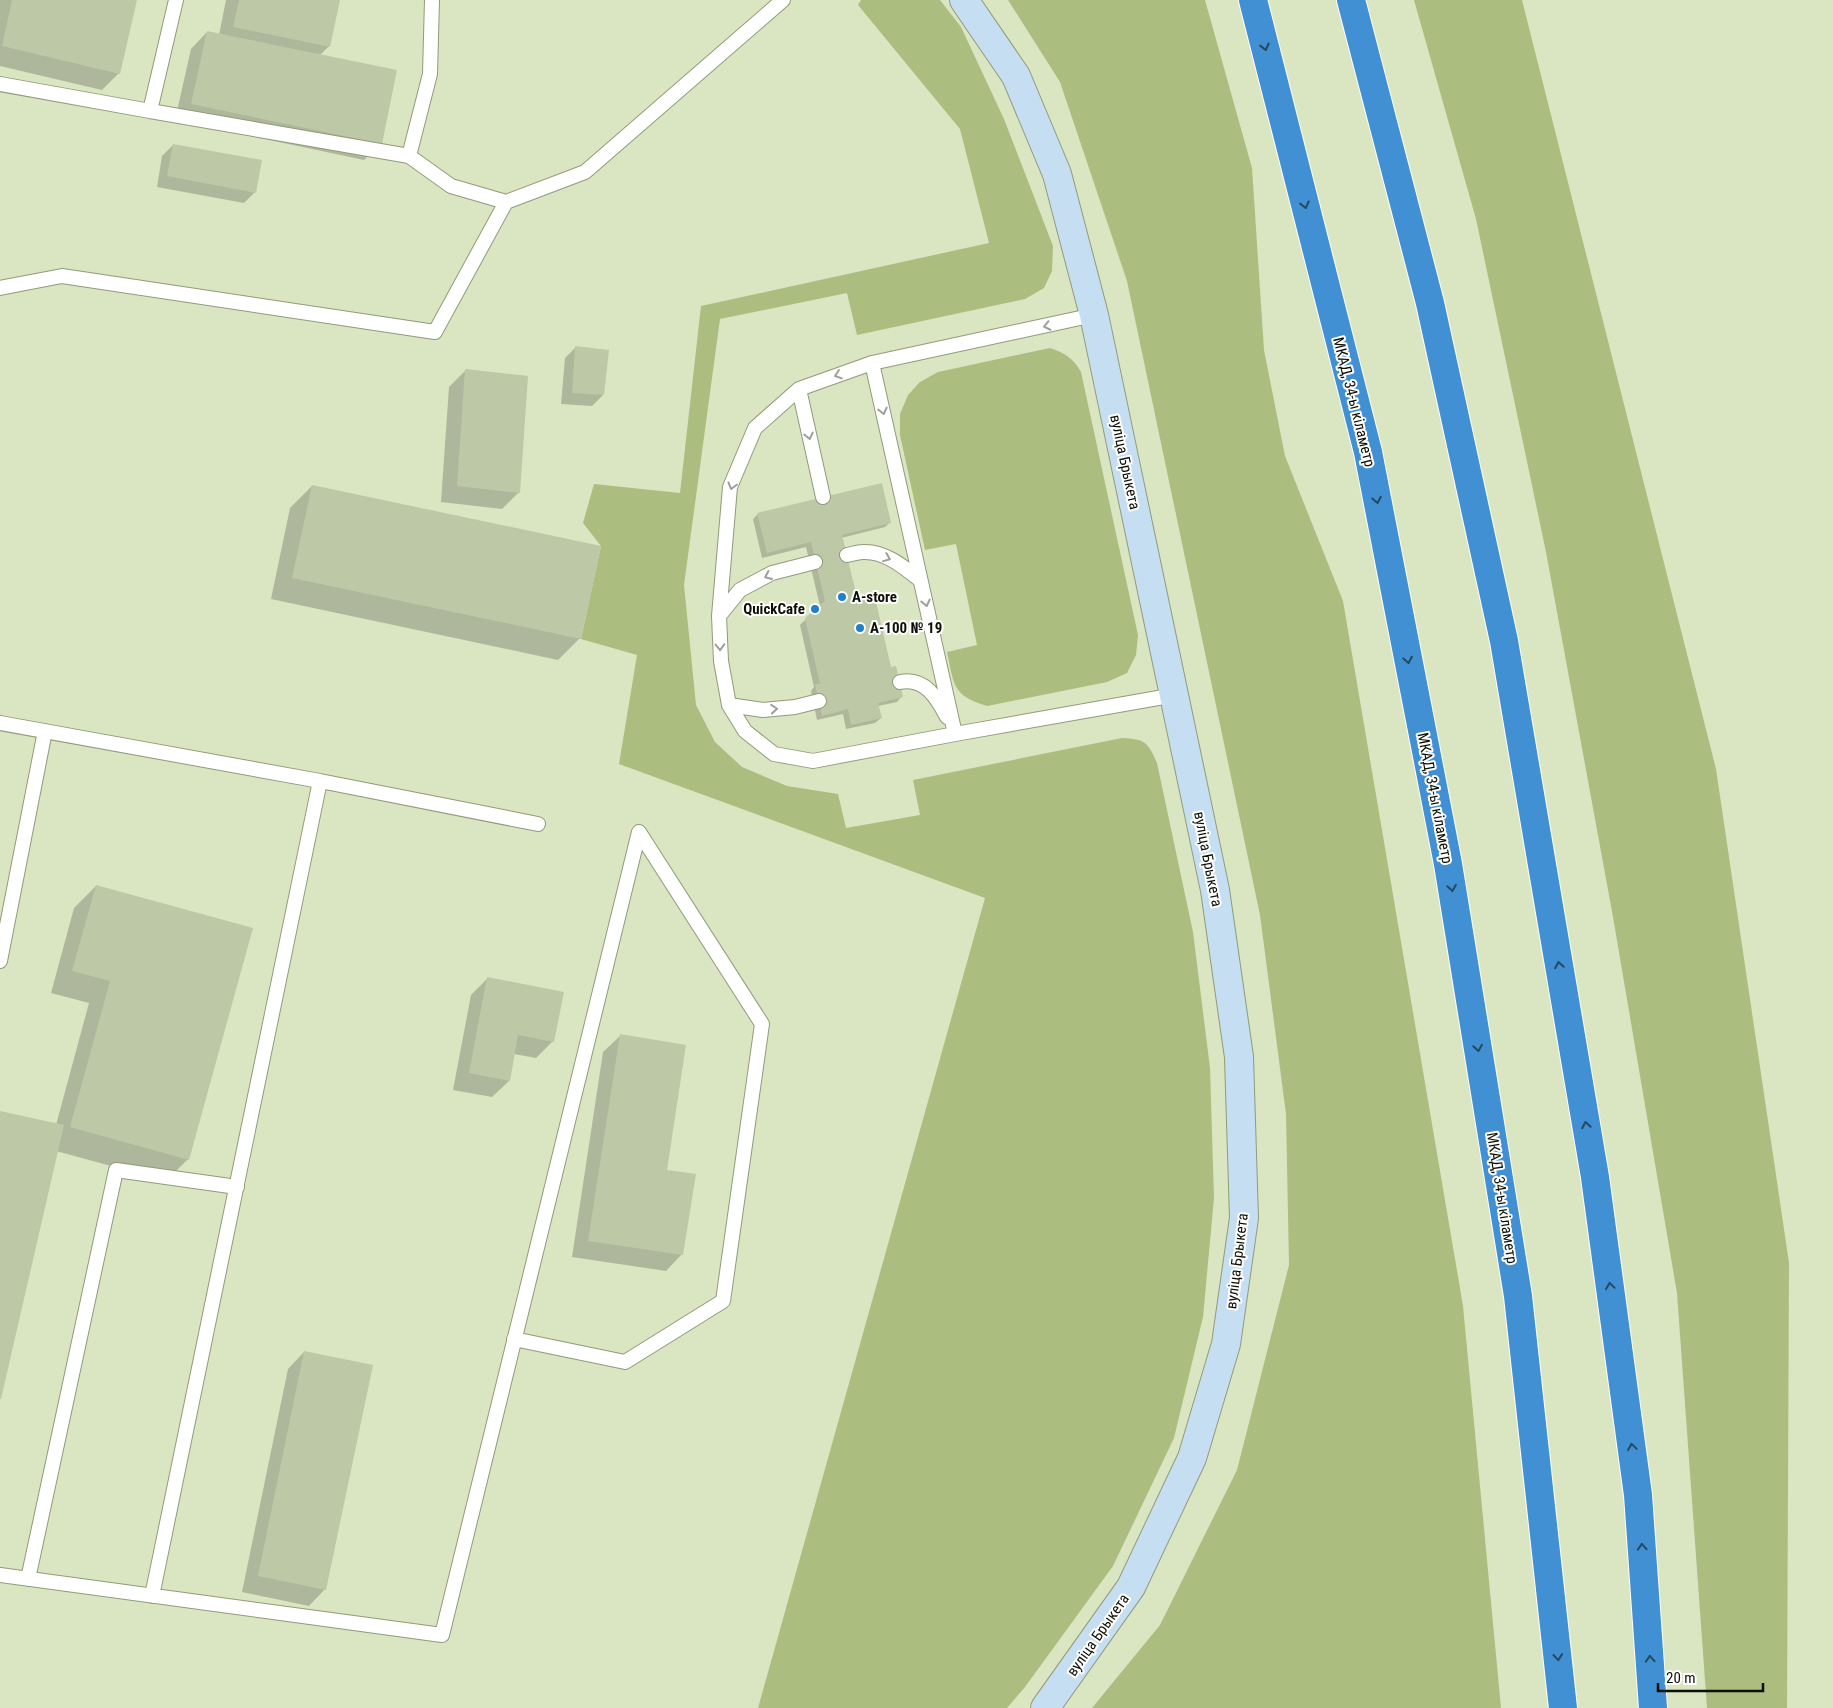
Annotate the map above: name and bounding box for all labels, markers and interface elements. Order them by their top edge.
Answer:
one-way arrow [1260,43,1270,51]
one-way arrow [1299,200,1310,209]
one-way arrow [1042,320,1051,330]
street label: МКАД, 34-ы кіламетр [1329,335,1379,469]
one-way arrow [834,369,842,379]
one-way arrow [877,406,888,415]
street label: вуліца Брыкета [1106,413,1144,511]
one-way arrow [804,432,814,441]
one-way arrow [727,481,738,490]
one-way arrow [1372,496,1382,505]
one-way arrow [882,552,890,562]
one-way arrow [765,569,774,579]
place label: А-store [852,588,897,606]
marker: А-store [836,591,848,603]
one-way arrow [920,599,931,608]
place label: QuickCafe [743,600,805,618]
marker: QuickCafe [809,603,821,615]
place label: А-100 № 19 [870,619,942,637]
marker: А-100 № 19 [854,622,866,634]
one-way arrow [715,644,726,652]
one-way arrow [1403,655,1413,664]
one-way arrow [771,703,779,714]
street label: МКАД, 34-ы кіламетр [1413,731,1457,865]
street label: вуліца Брыкета [1190,810,1226,908]
one-way arrow [1447,884,1457,892]
one-way arrow [1555,960,1565,969]
one-way arrow [1472,1045,1483,1053]
one-way arrow [1582,1121,1592,1129]
street label: МКАД, 34-ы кіламетр [1483,1131,1521,1265]
street label: вуліца Брыкета [1222,1212,1252,1310]
one-way arrow [1605,1281,1616,1289]
one-way arrow [1627,1442,1637,1451]
one-way arrow [1636,1543,1647,1551]
street label: вуліца Брыкета [1063,1590,1133,1680]
one-way arrow [1552,1654,1563,1662]
one-way arrow [1644,1655,1655,1663]
scale bar [1658,1660,1763,1692]
text: 20 m [1666,1669,1696,1687]

